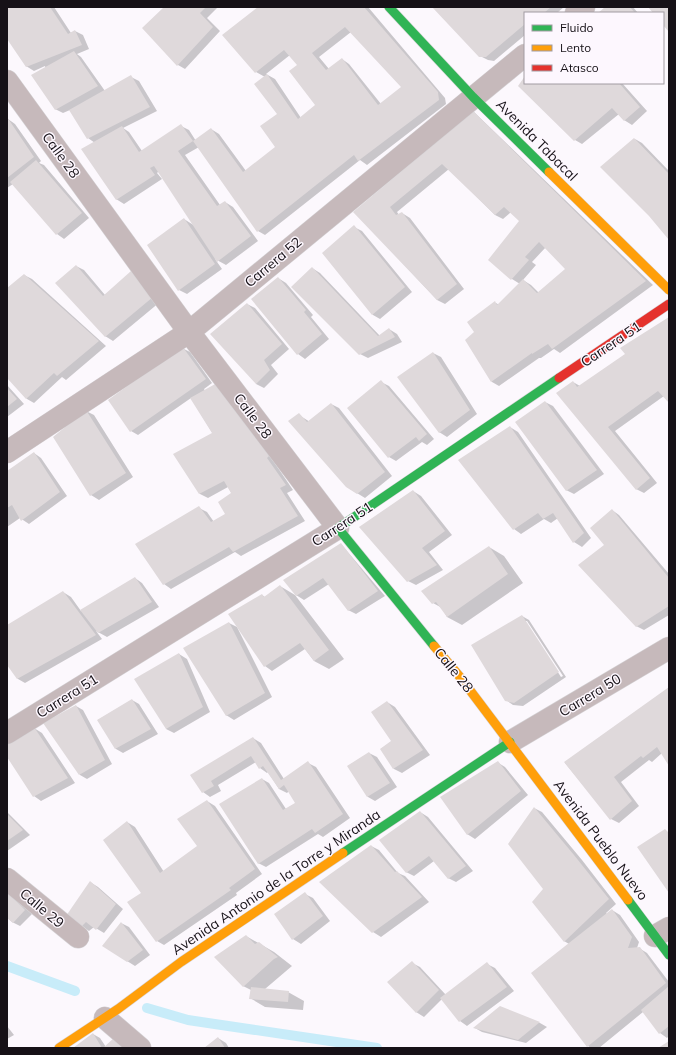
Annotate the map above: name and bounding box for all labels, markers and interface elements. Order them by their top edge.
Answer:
legend [524,12,664,84]
text: Fluido [560,20,594,35]
text: Lento [560,40,591,55]
text: Atasco [560,60,599,75]
street label: Avenida Tabacal [492,95,582,185]
street label: Calle 28 [38,128,84,182]
street label: Carrera 52 [241,233,305,291]
street label: Carrera 51 [577,317,645,371]
street label: Calle 28 [230,390,276,442]
street label: Carrera 51 [308,498,376,550]
street label: Calle 28 [430,644,478,696]
street label: Carrera 50 [556,669,624,721]
street label: Carrera 51 [33,670,101,722]
street label: Avenida Pueblo Nuevo [550,776,652,904]
street label: Avenida Antonio de la Torre y Miranda [168,805,384,959]
street label: Calle 29 [16,884,68,932]

